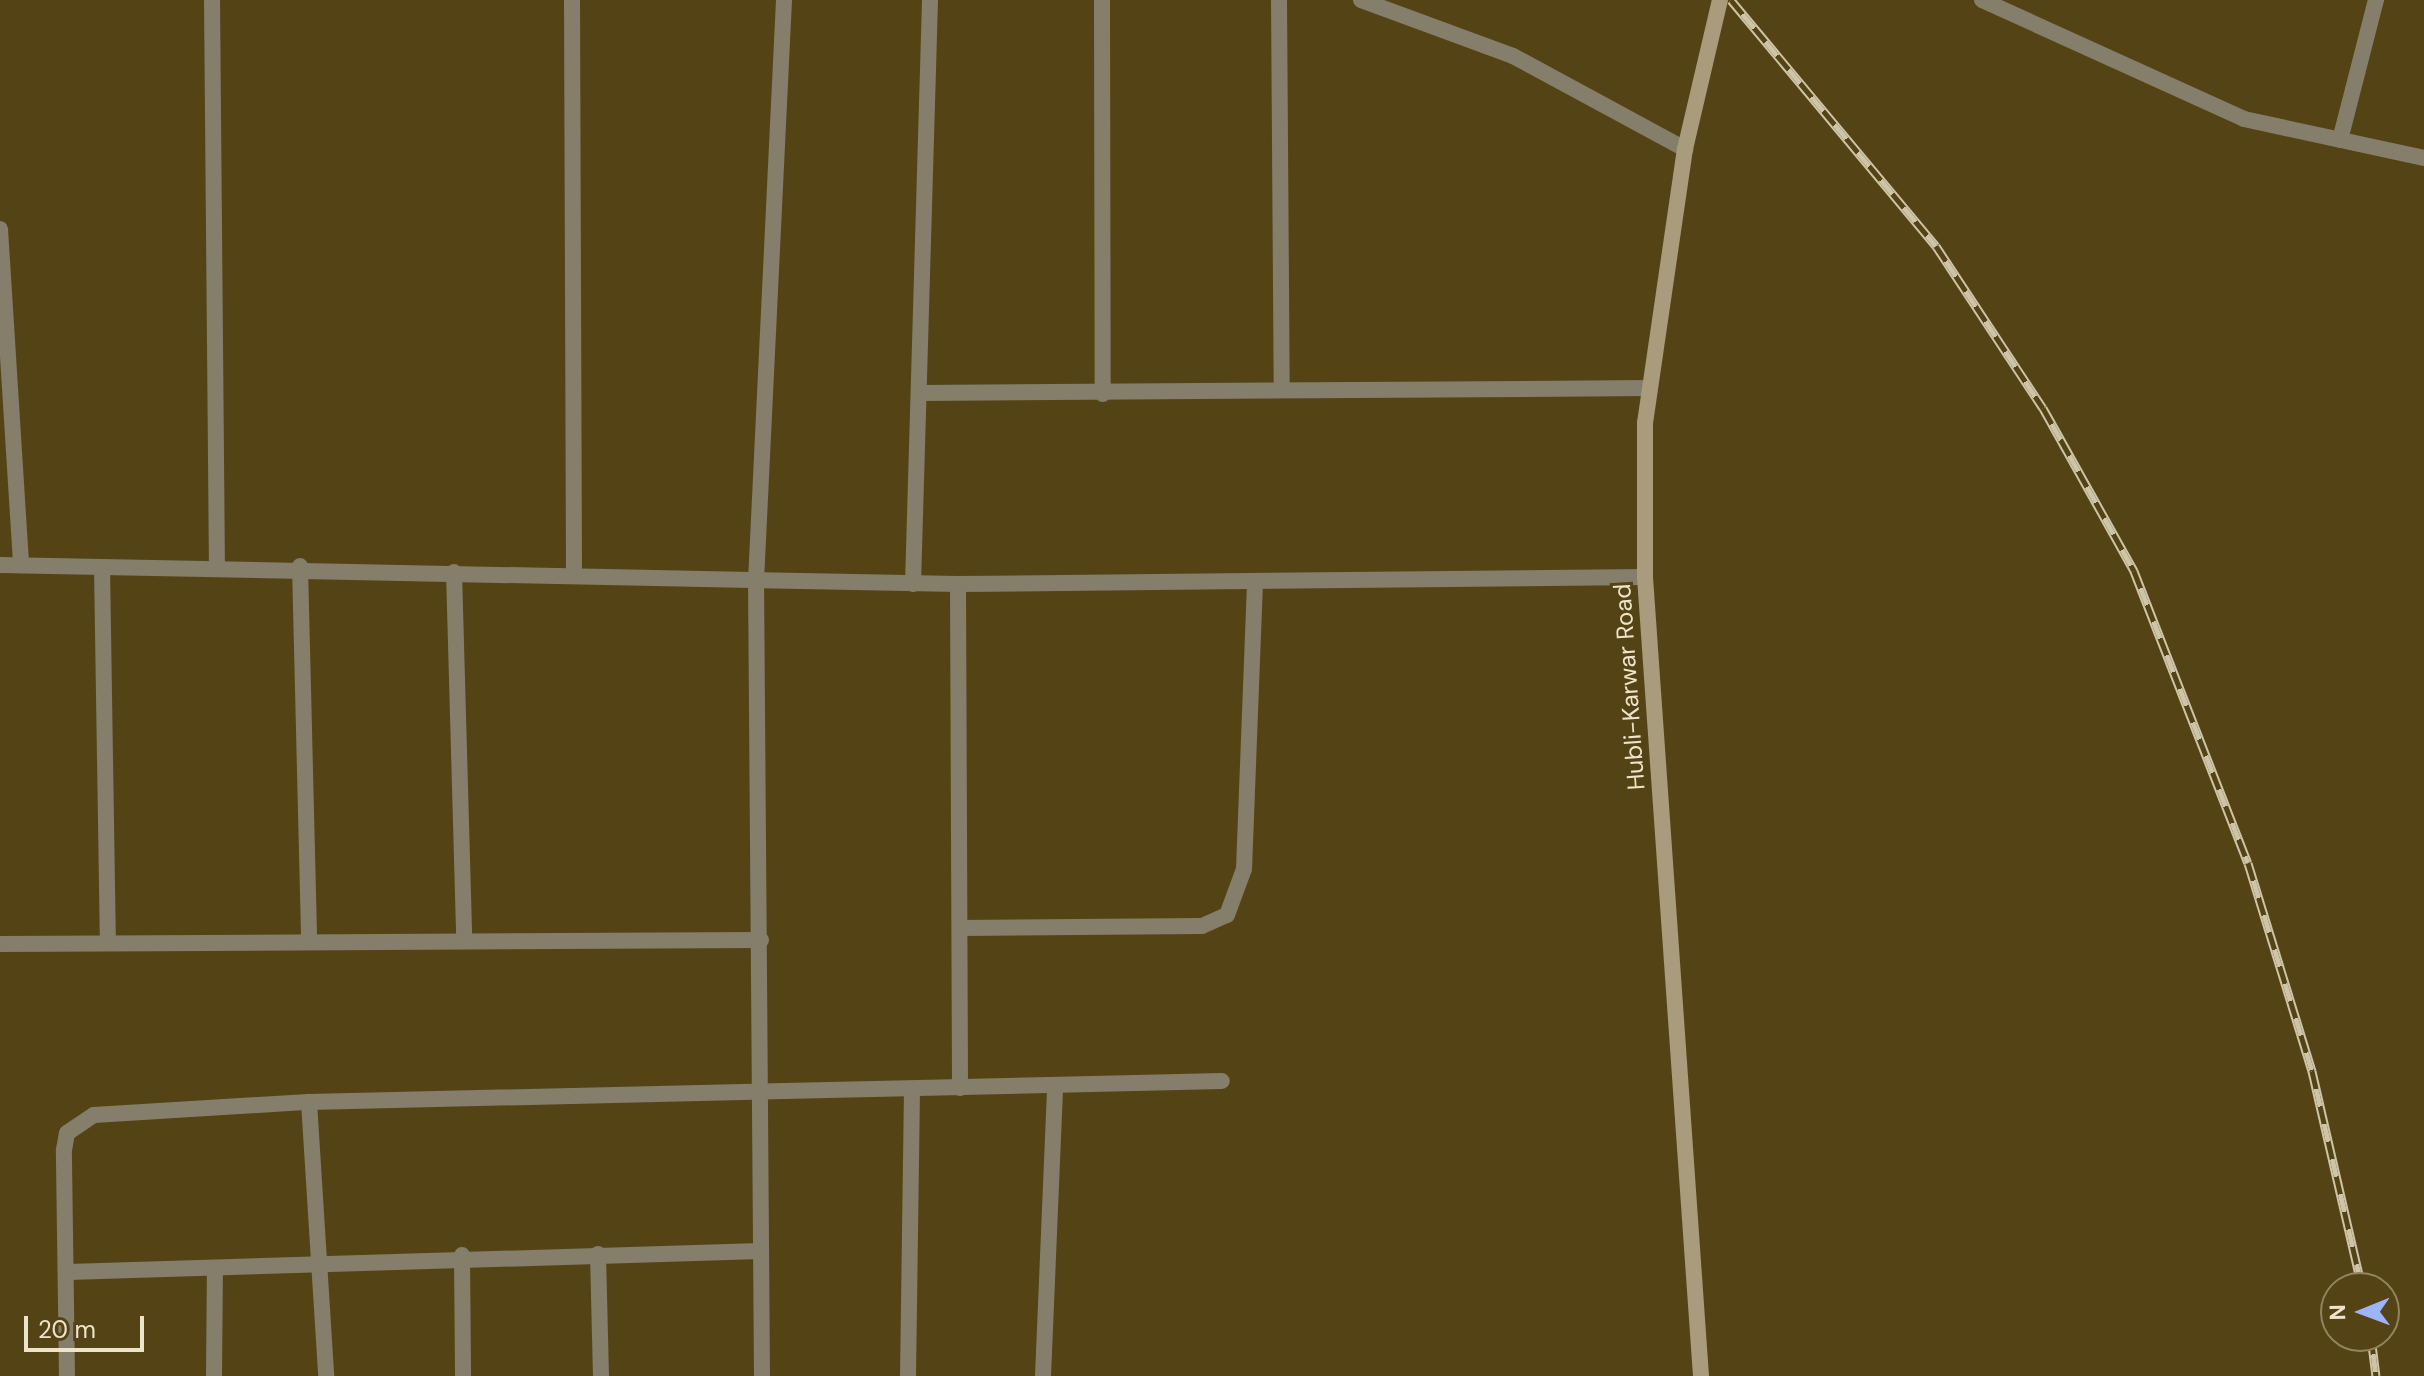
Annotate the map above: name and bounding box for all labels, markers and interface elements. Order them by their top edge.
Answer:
street label: Hubli-Karwar Road [1607,583,1651,791]
north arrow [2320,1272,2400,1352]
scale bar [28,1300,148,1350]
text: N [2323,1304,2352,1321]
text: 20 m [38,1314,96,1345]

